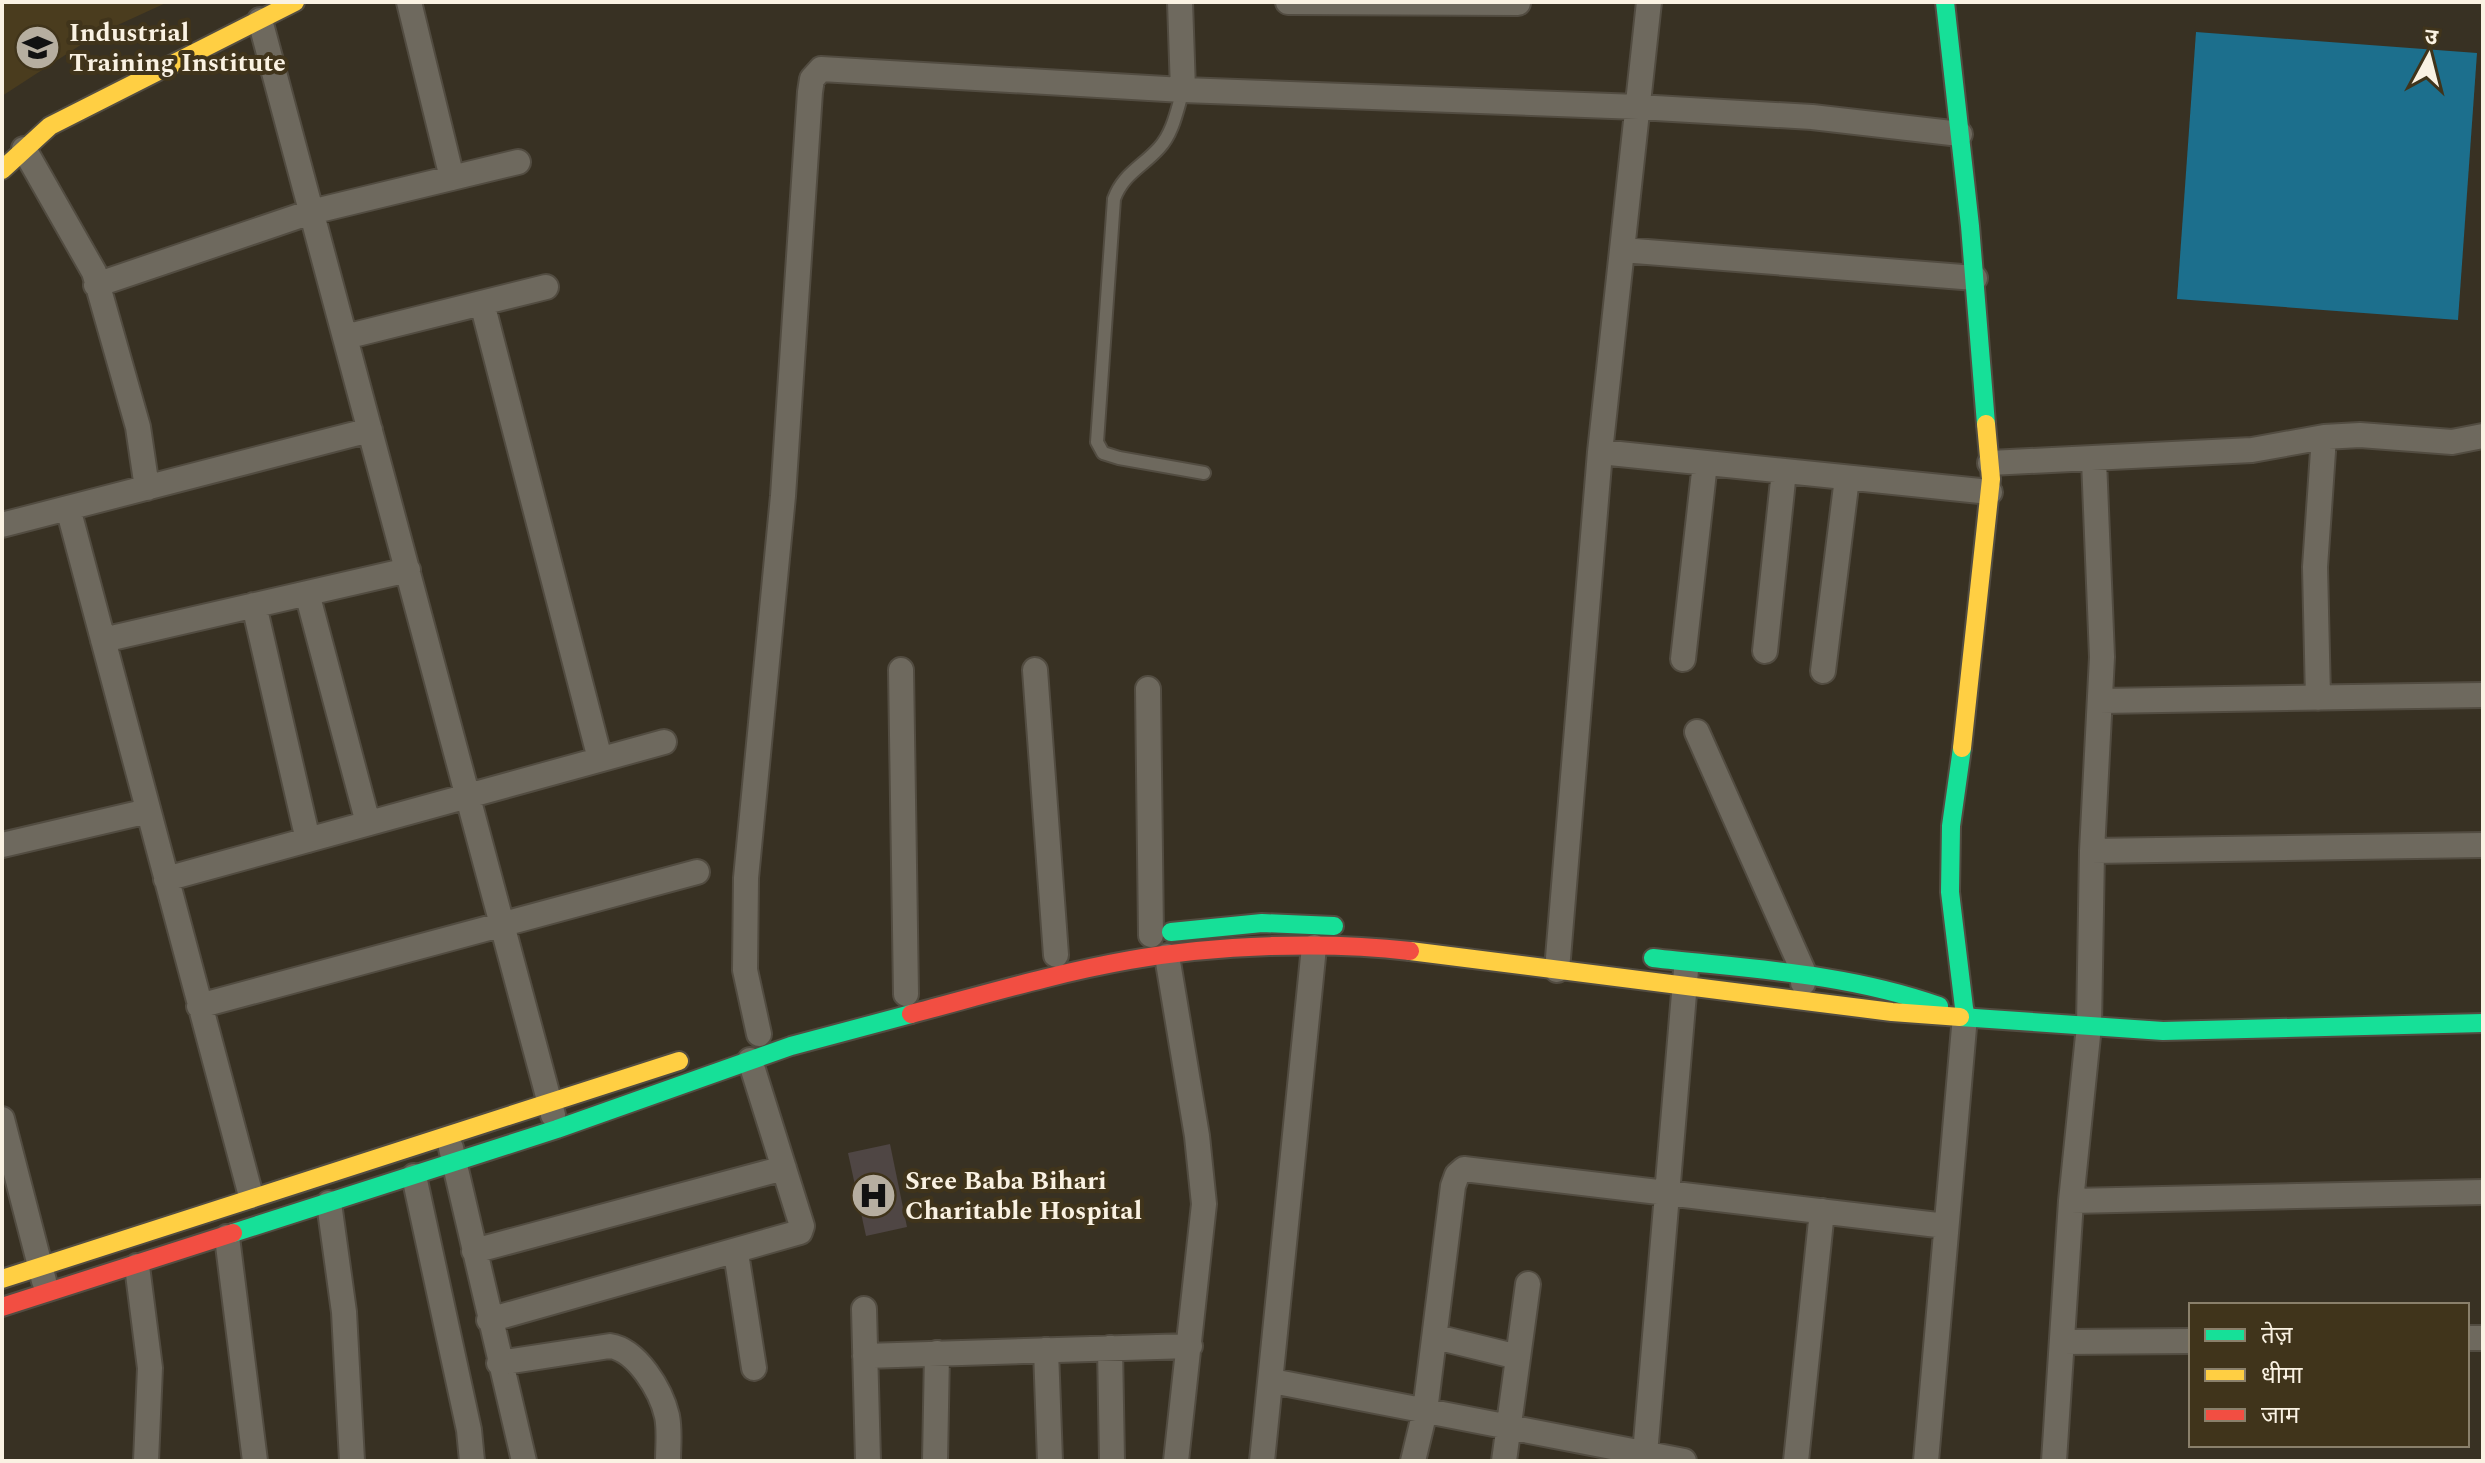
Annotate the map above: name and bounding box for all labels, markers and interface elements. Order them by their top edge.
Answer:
place label: Industrial Training Institute [69,13,286,83]
north arrow [2389,16,2469,96]
text: उ [2423,20,2441,55]
school or university icon: Industrial Training Institute [14,23,62,71]
place label: Sree Baba Bihari Charitable Hospital [905,1161,1142,1231]
hospital icon: Sree Baba Bihari Charitable Hospital [850,1171,898,1219]
legend [2189,1303,2469,1447]
text: तेज़ [2261,1318,2294,1354]
text: धीमा [2261,1358,2303,1394]
text: जाम [2261,1398,2300,1434]

